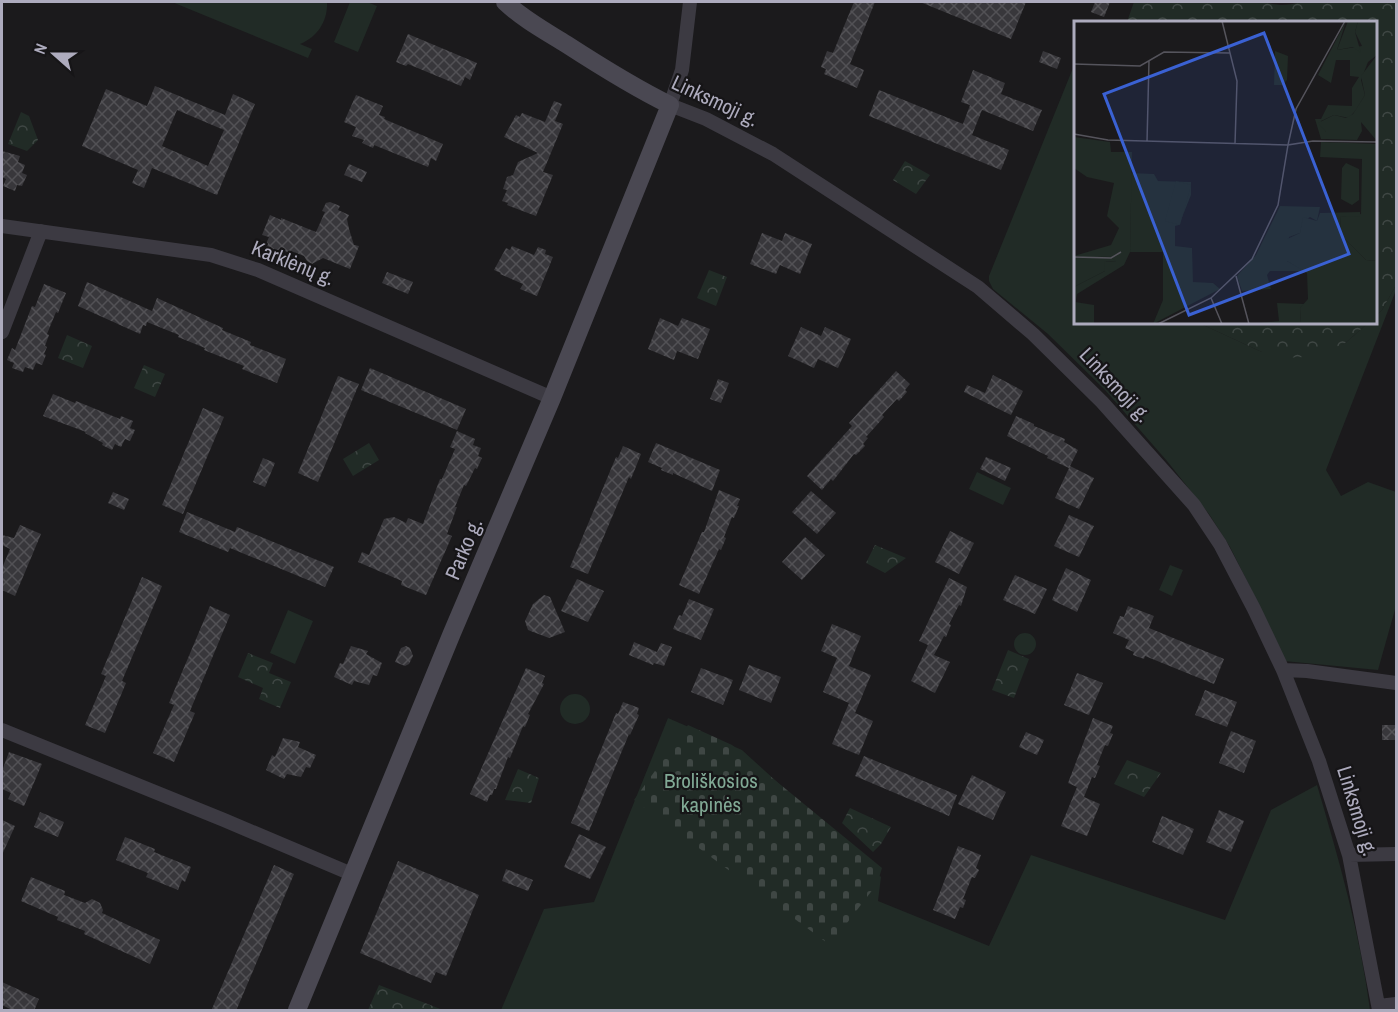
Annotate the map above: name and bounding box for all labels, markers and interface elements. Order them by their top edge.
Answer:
inset map [1074,21,1377,324]
north arrow [24,24,84,84]
text: N [28,40,52,57]
street label: Linksmoji g. [667,68,763,133]
street label: Karklėnų g. [247,233,339,292]
street label: Linksmoji g. [1073,341,1158,428]
street label: Parko g. [438,514,489,584]
street label: Linksmoji g. [1330,762,1385,859]
park label: Broliškosios kapinės [664,766,758,819]

